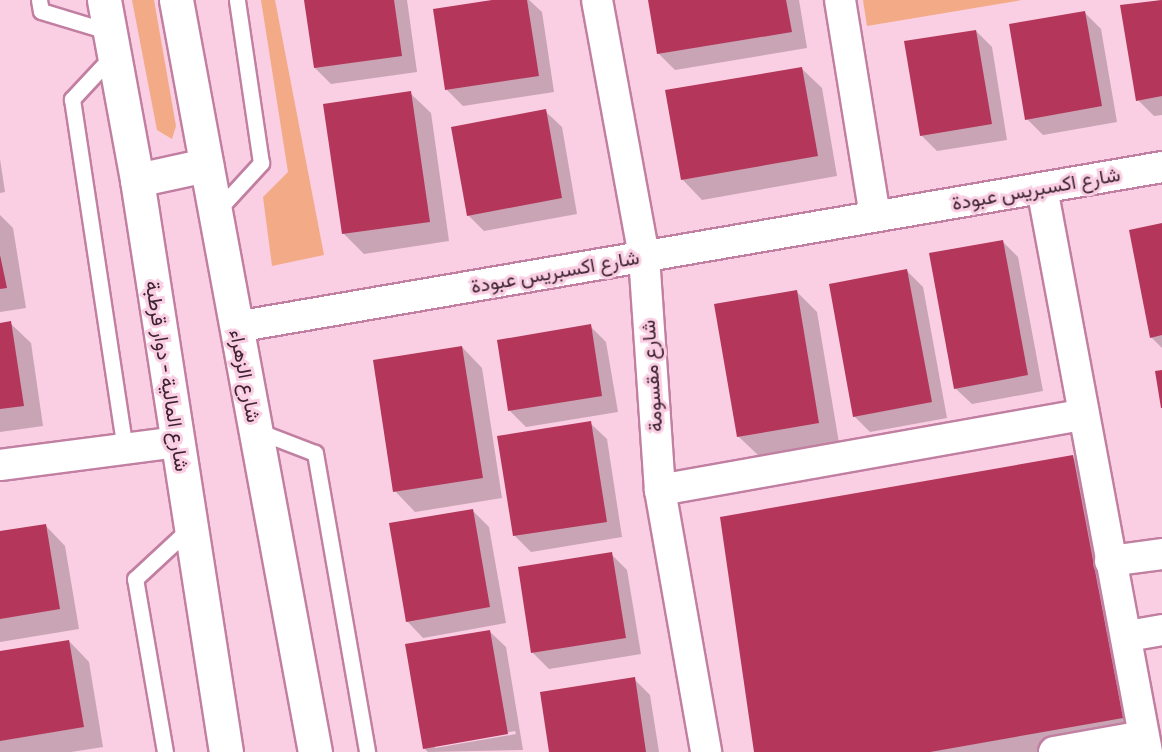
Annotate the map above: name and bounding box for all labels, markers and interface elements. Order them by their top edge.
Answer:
street label: شارع اكسبريس عبودة [950,162,1122,216]
street label: شارع اكسبريس عبودة [469,245,641,299]
street label: شارع المالية - دوار قرطبة [140,279,194,473]
street label: شارع مقسومة [636,319,668,433]
street label: شارع الزهراء [224,327,266,425]

